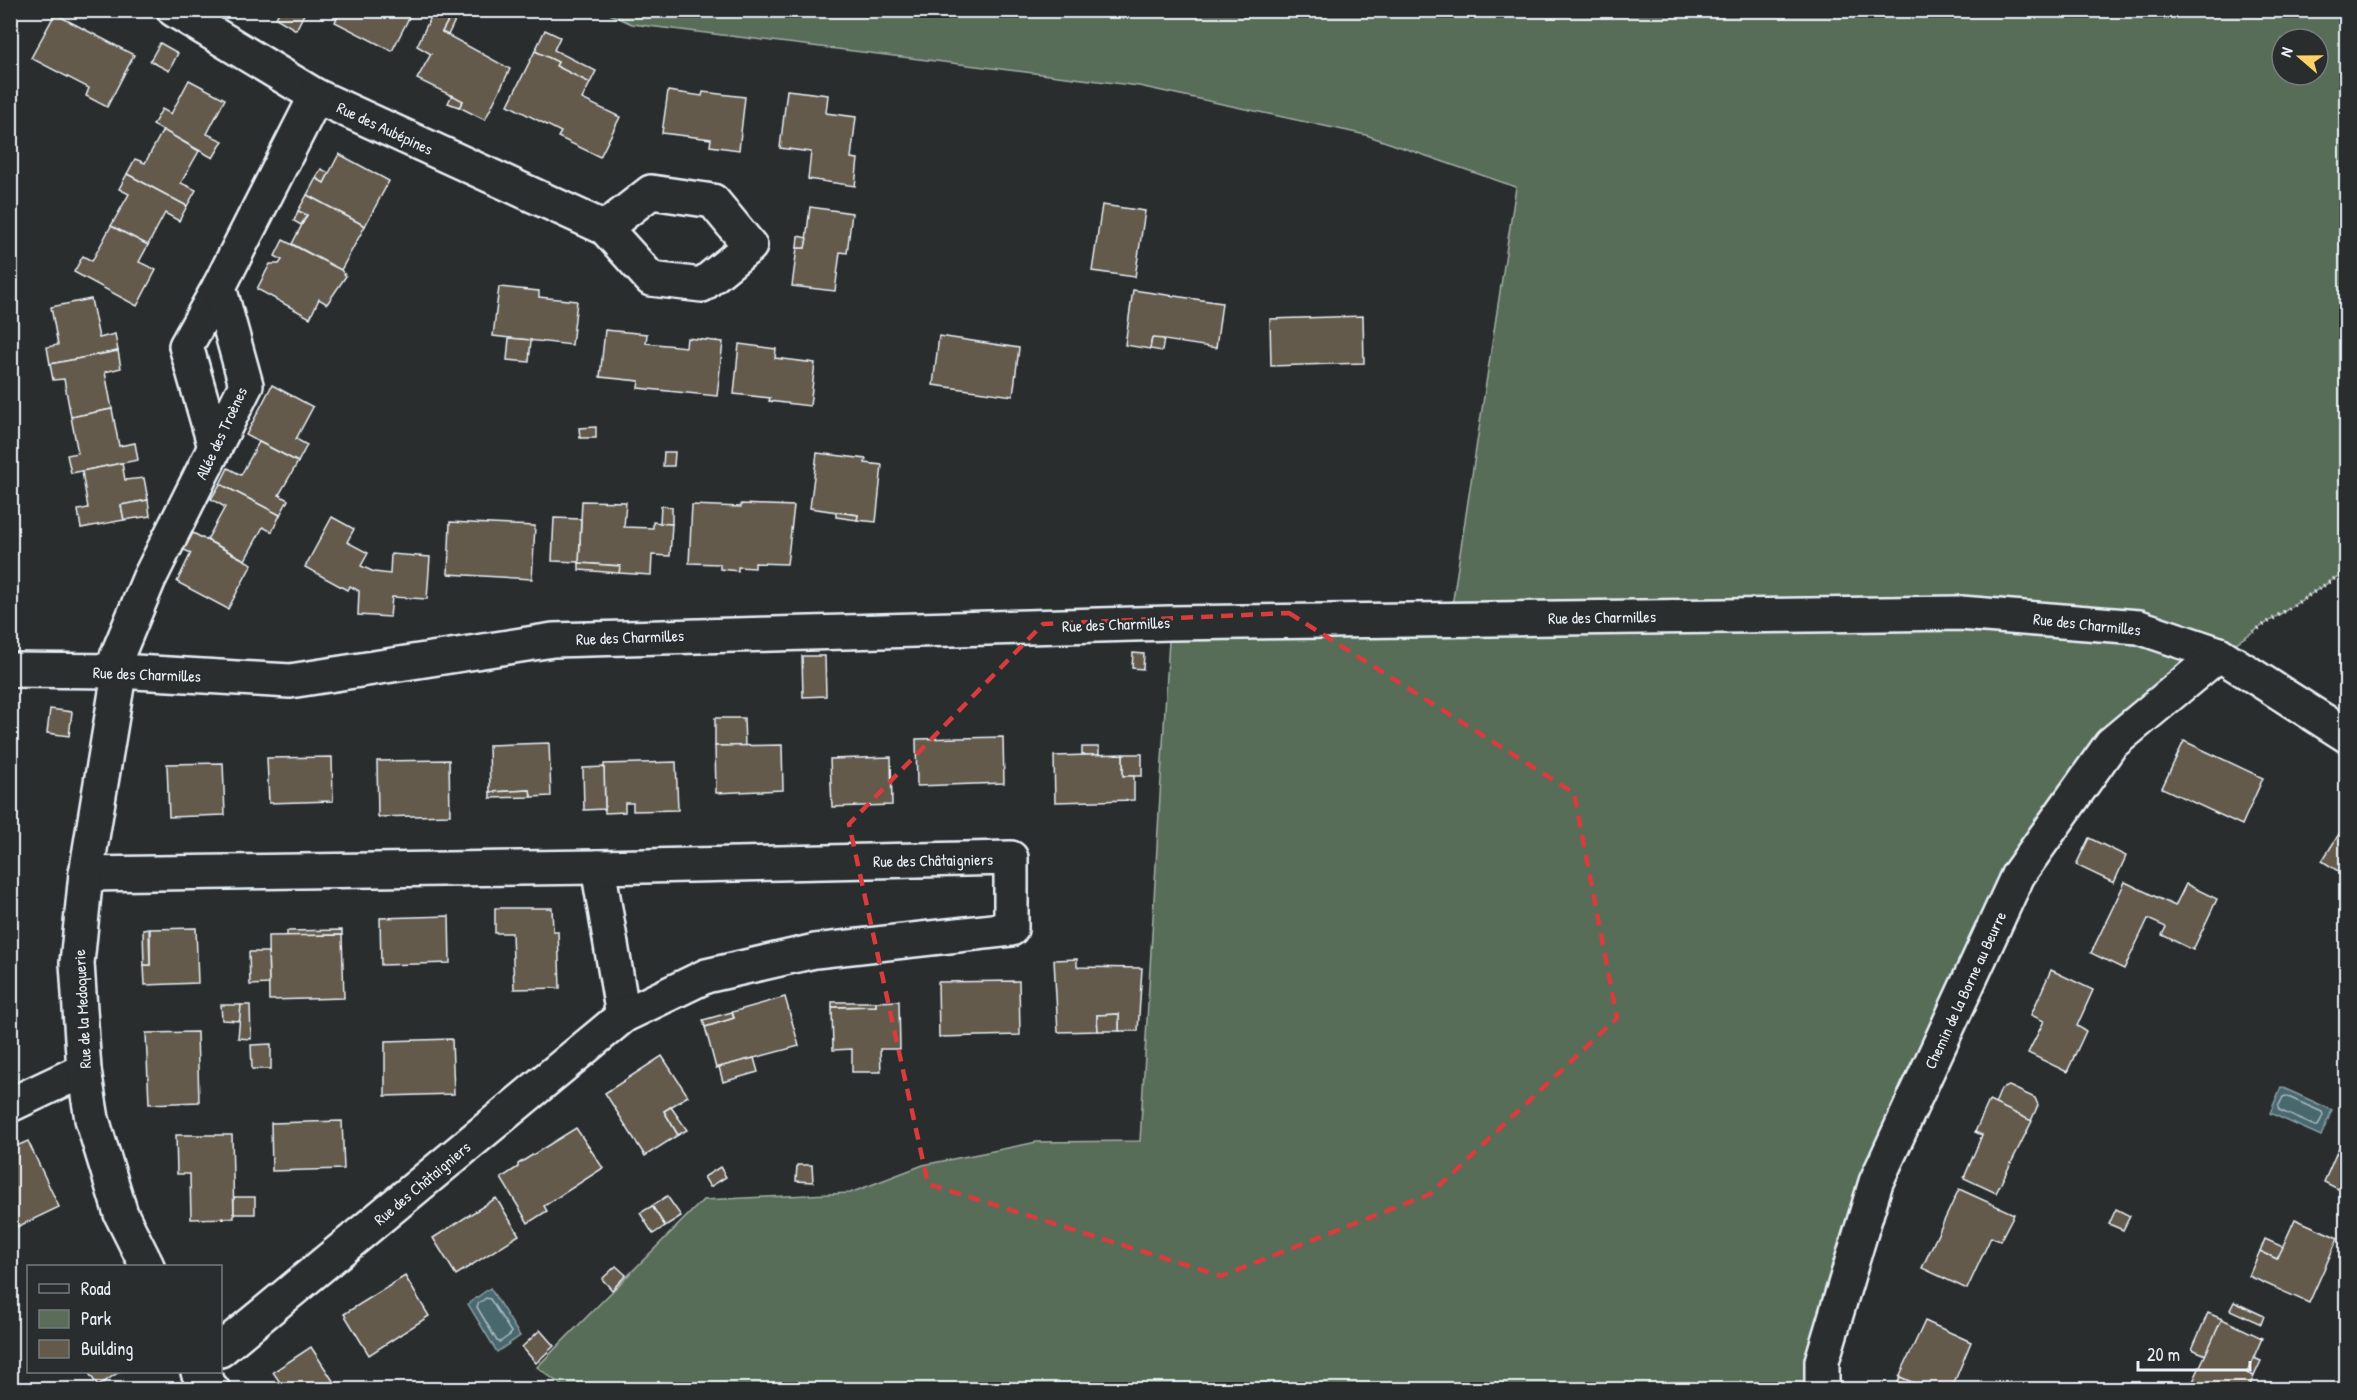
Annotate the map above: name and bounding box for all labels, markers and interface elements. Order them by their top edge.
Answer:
north arrow [2270,27,2330,87]
text: N [2274,44,2298,60]
street label: Rue des Aubépines [333,96,437,160]
street label: Allée des Troènes [190,383,252,483]
street label: Rue des Charmilles [1548,605,1656,629]
street label: Rue des Charmilles [2032,607,2142,641]
street label: Rue des Charmilles [1062,611,1170,637]
street label: Rue des Charmilles [576,624,684,650]
street label: Rue des Charmilles [93,661,201,687]
street label: Rue des Châtaigniers [873,848,993,872]
street label: Chemin de la Borne au Beurre [1919,907,2012,1072]
street label: Rue de la Medoquerie [68,948,96,1069]
street label: Rue des Châtaigniers [369,1136,475,1230]
legend [27,1265,222,1373]
text: Road [81,1276,111,1301]
text: Park [81,1306,112,1331]
scale bar [2138,1334,2250,1372]
text: Building [81,1336,133,1361]
text: 20 m [2147,1342,2180,1367]

